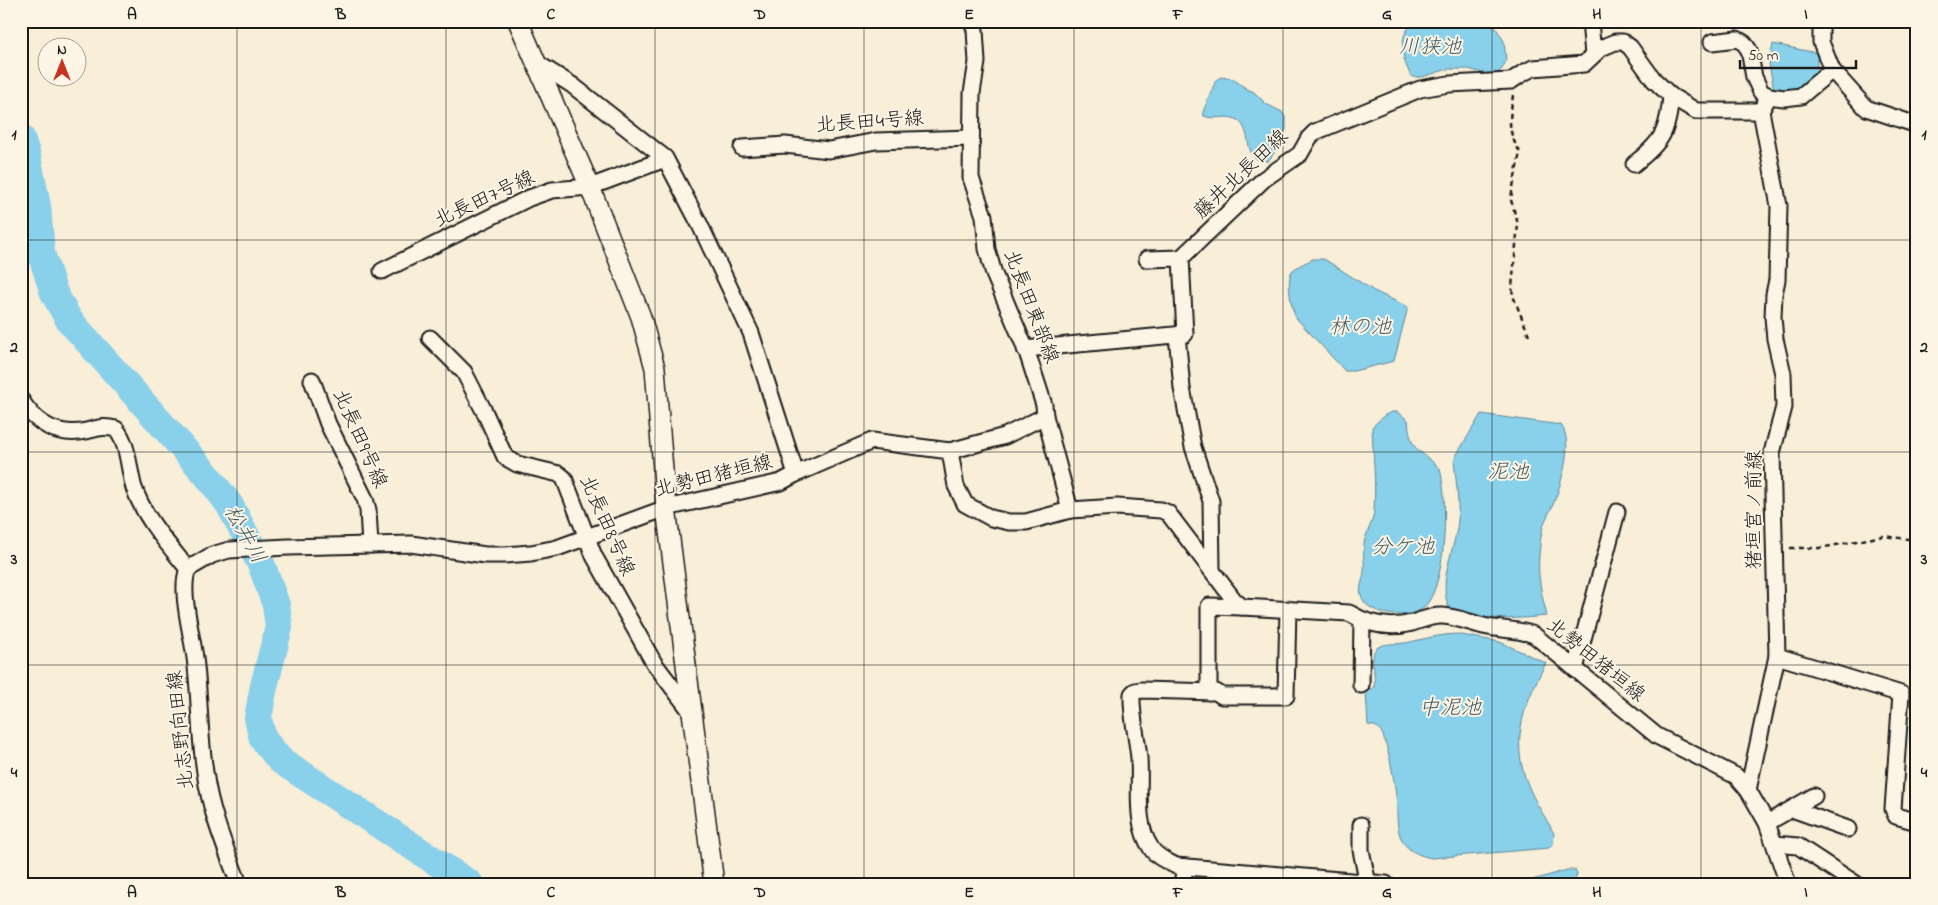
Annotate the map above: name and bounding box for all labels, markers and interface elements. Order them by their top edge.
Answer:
text: A [127,3,137,27]
text: B [335,3,347,27]
text: C [547,3,556,27]
text: D [753,3,766,27]
text: E [964,3,974,27]
text: F [1172,3,1184,27]
text: G [1382,3,1392,27]
text: H [1592,3,1602,27]
text: I [1804,3,1808,27]
water label: 川狭池 [1399,33,1462,63]
north arrow [38,38,88,88]
scale bar [1740,38,1857,70]
text: N [57,40,67,61]
text: 50 m [1748,45,1779,67]
street label: 北長田4号線 [815,105,925,141]
text: 1 [11,123,17,147]
street label: 藤井北長田線 [1188,123,1296,227]
text: 1 [1921,123,1927,147]
street label: 北長田7号線 [430,164,540,236]
street label: 北長田東部線 [995,246,1065,368]
water label: 林の池 [1329,313,1392,343]
text: 2 [9,336,18,360]
text: 2 [1919,336,1928,360]
street label: 北長田9号線 [324,385,394,493]
street label: 北勢田猪垣線 [652,448,776,506]
street label: 猪垣宮ノ前線 [1741,450,1770,570]
water label: 泥池 [1487,458,1530,488]
street label: 北長田8号線 [571,471,641,581]
water label: 松井川 [216,500,272,570]
water label: 分ケ池 [1372,533,1435,563]
text: 3 [10,548,18,572]
text: 3 [1920,548,1928,572]
street label: 北勢田猪垣線 [1539,612,1651,710]
street label: 北志野向田線 [161,669,203,791]
water label: 中泥池 [1419,694,1482,724]
text: 4 [10,761,18,785]
text: 4 [1920,761,1928,785]
text: A [127,881,137,905]
text: B [335,881,347,905]
text: C [547,881,556,905]
text: D [753,881,766,905]
text: E [964,881,974,905]
text: F [1172,881,1184,905]
text: G [1382,881,1392,905]
text: H [1592,881,1602,905]
text: I [1804,881,1808,905]

